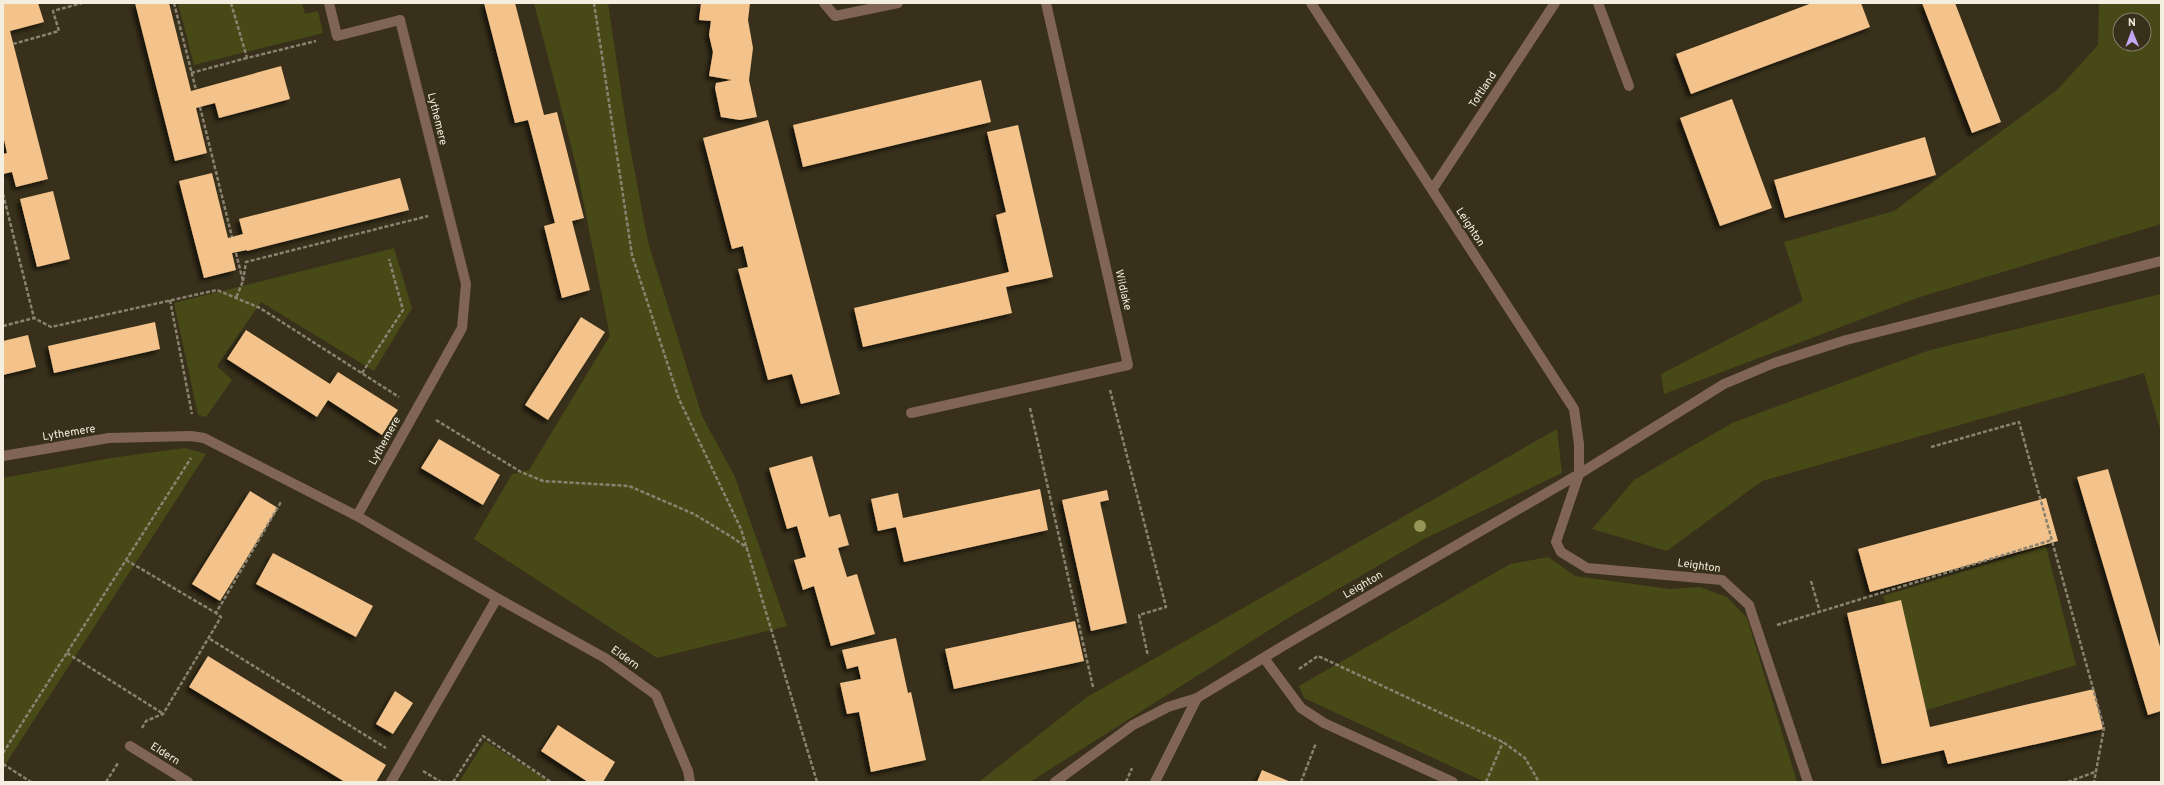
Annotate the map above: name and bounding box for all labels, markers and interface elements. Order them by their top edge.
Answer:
north arrow [2112,12,2152,52]
text: N [2128,16,2136,30]
street label: Toftland [1466,69,1500,111]
street label: Lythemere [424,91,450,147]
street label: Leighton [1452,205,1488,249]
street label: Wildlake [1112,268,1134,312]
street label: Lythemere [366,414,404,468]
street label: Lythemere [42,422,97,444]
street label: Leighton [1677,556,1721,576]
street label: Leighton [1341,568,1385,602]
street label: Eldern [608,643,642,673]
street label: Eldern [148,740,182,768]

